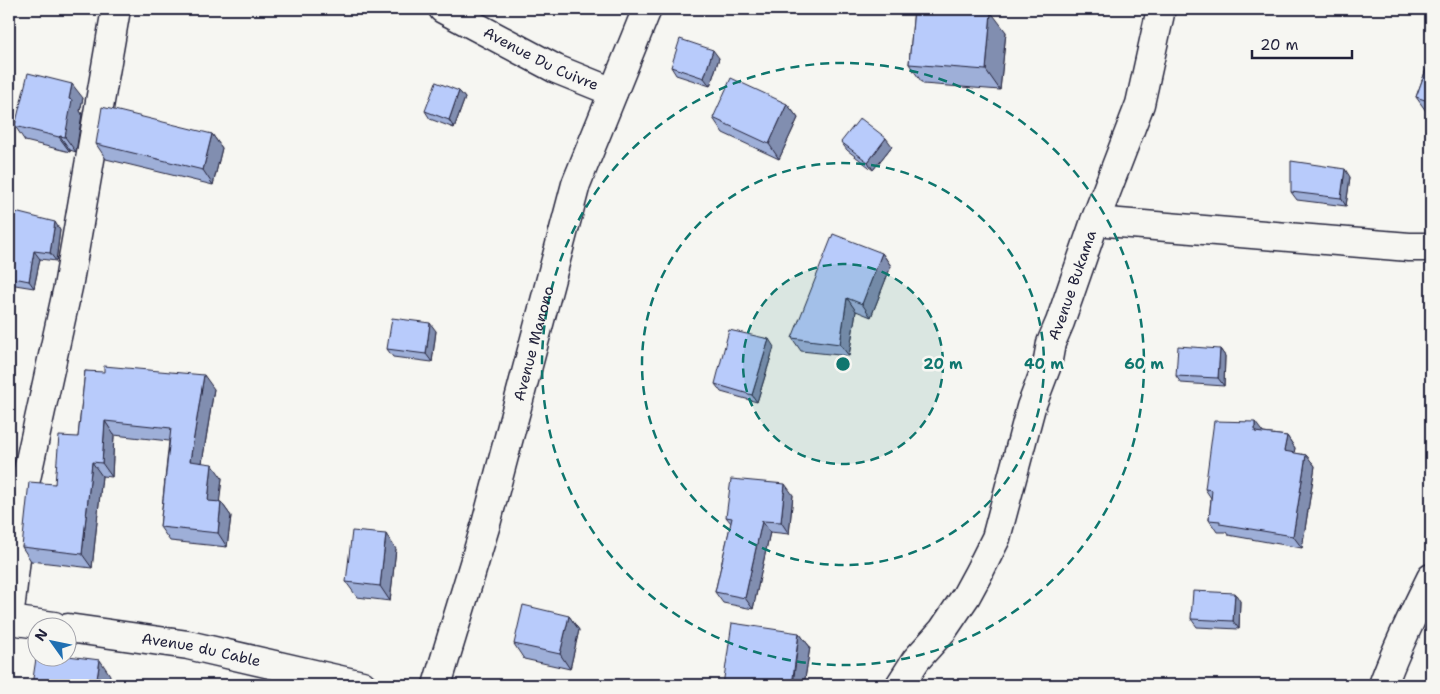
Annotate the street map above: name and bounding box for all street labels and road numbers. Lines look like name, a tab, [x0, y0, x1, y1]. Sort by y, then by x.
street label: Avenue Du Cuivre	[480, 22, 602, 95]
street label: Avenue Bukama	[1043, 227, 1101, 343]
street label: Avenue Manono	[509, 284, 559, 403]
street label: Avenue du Cable	[140, 629, 263, 671]

